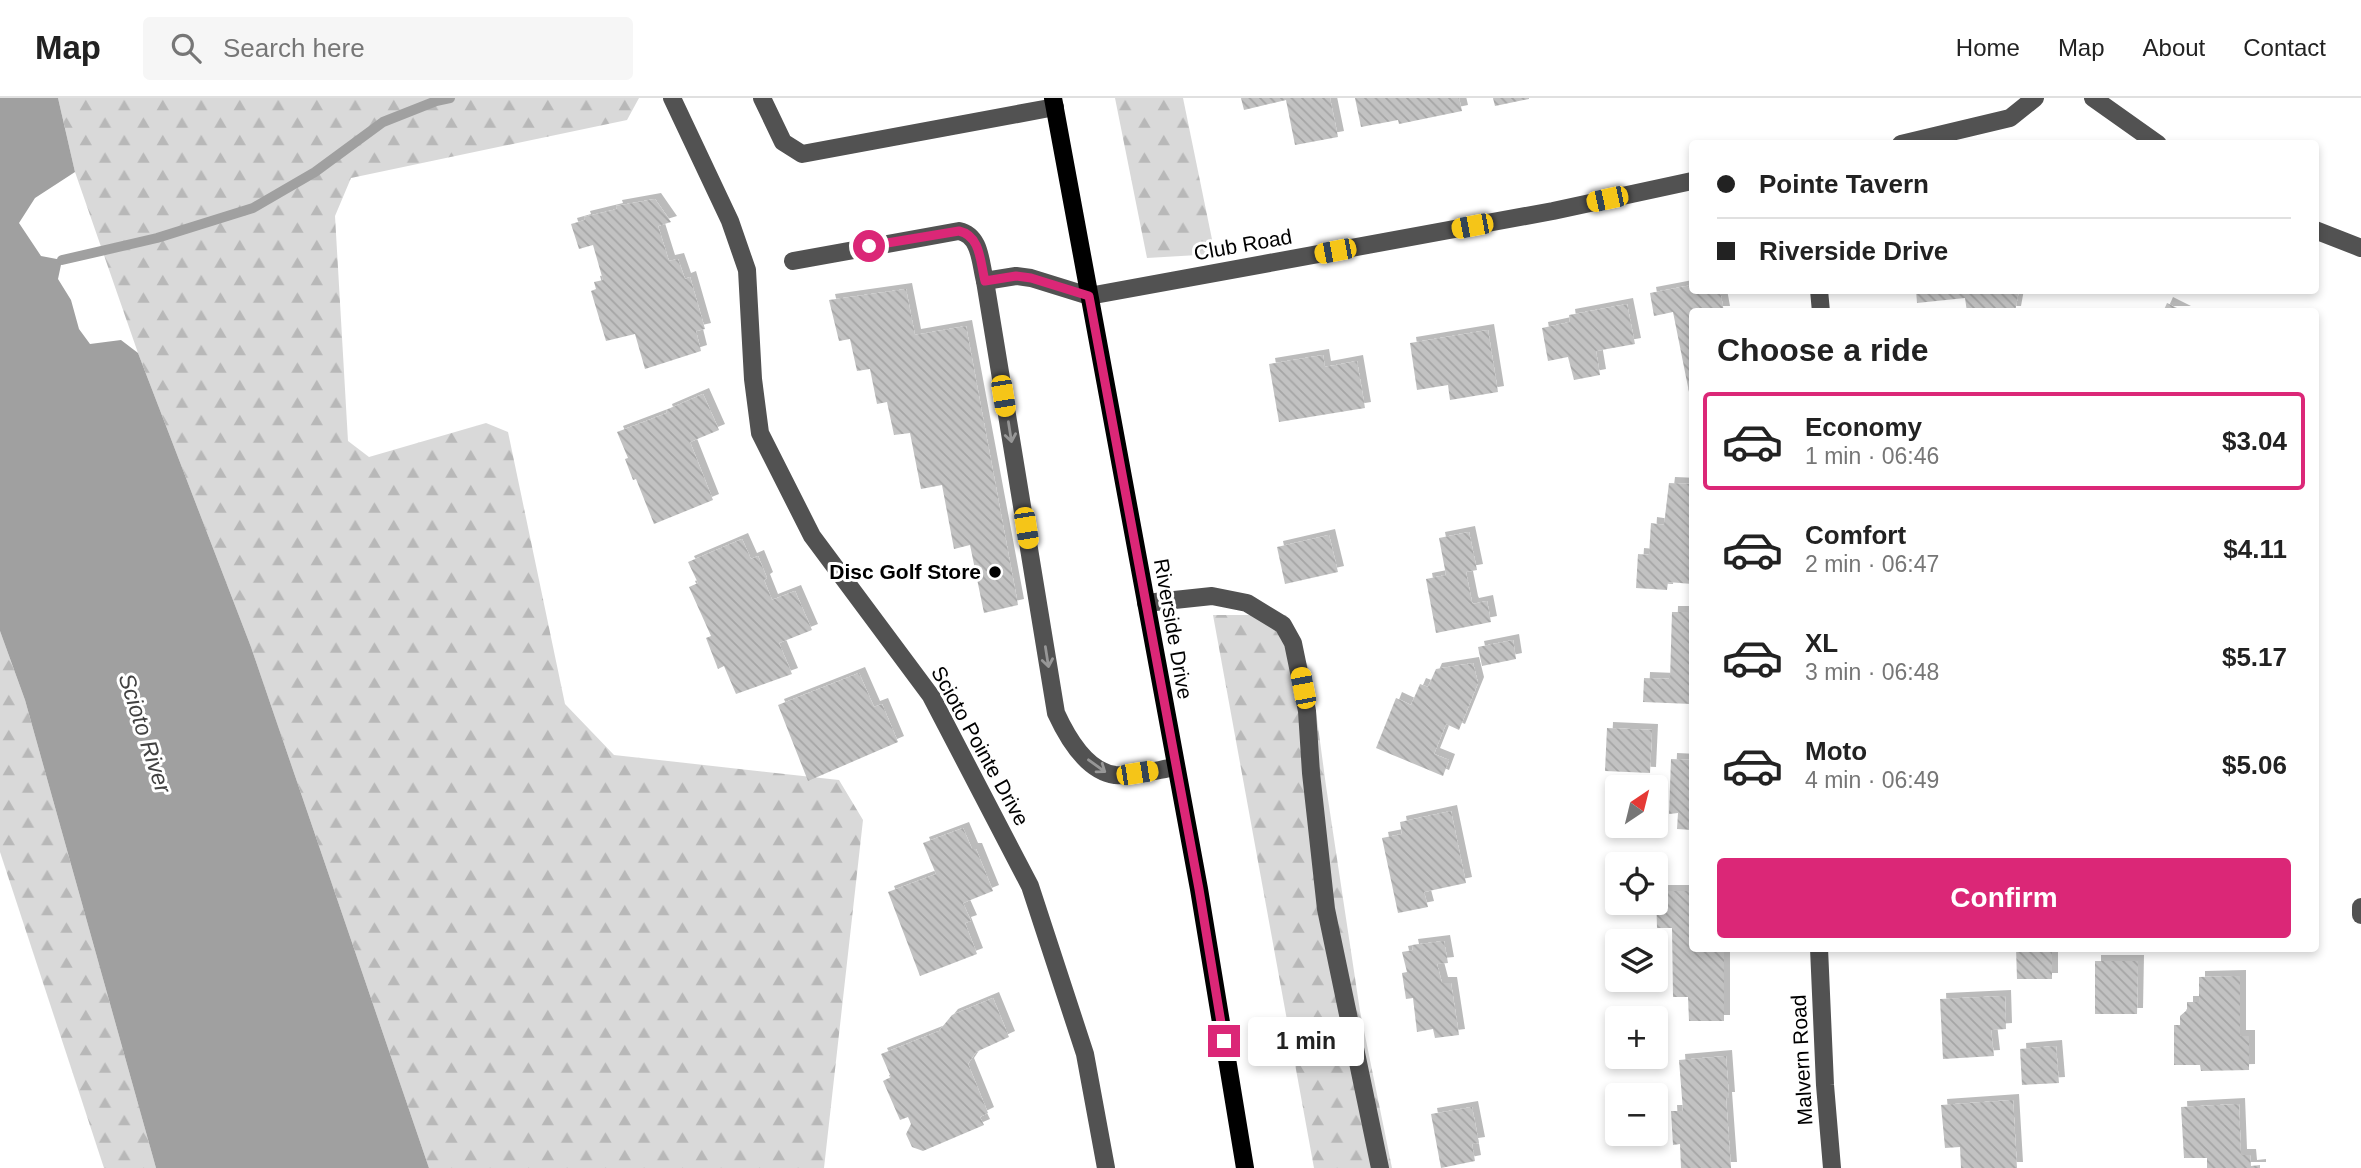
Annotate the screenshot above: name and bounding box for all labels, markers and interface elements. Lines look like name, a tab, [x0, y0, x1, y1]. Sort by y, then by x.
search box	[143, 17, 633, 80]
text: Map	[35, 29, 101, 66]
icon: search	[167, 29, 205, 67]
text: Search here	[223, 33, 365, 63]
text: Home	[1956, 34, 2020, 61]
text: Map	[2058, 34, 2105, 61]
text: About	[2143, 34, 2205, 61]
text: Contact	[2243, 34, 2326, 61]
text: Pointe Tavern	[1759, 169, 1929, 199]
car	[1585, 184, 1630, 214]
car	[1450, 212, 1495, 240]
street label: Club Road	[1192, 225, 1294, 264]
route start	[853, 230, 885, 262]
text: Riverside Drive	[1759, 236, 1948, 266]
car	[1313, 237, 1358, 265]
text: Choose a ride	[1717, 332, 1929, 368]
car	[990, 374, 1017, 418]
icon: car	[1721, 410, 1784, 473]
text: Economy	[1805, 412, 1922, 442]
one-way arrow	[1004, 420, 1017, 443]
text: $3.04	[2222, 426, 2287, 456]
text: 1 min · 06:46	[1805, 443, 1939, 469]
car	[1013, 506, 1040, 550]
icon: car	[1721, 518, 1784, 581]
text: Comfort	[1805, 520, 1906, 550]
text: $4.11	[2223, 534, 2287, 564]
text: 2 min · 06:47	[1805, 551, 1939, 577]
street label: Riverside Drive	[1150, 557, 1197, 701]
place label: Disc Golf Store	[829, 560, 981, 583]
marker: Disc Golf Store	[987, 564, 1003, 580]
icon: car	[1721, 626, 1784, 689]
text: XL	[1805, 628, 1838, 658]
text: $5.17	[2222, 642, 2287, 672]
one-way arrow	[1041, 645, 1054, 668]
text: 3 min · 06:48	[1805, 659, 1939, 685]
street label: Scioto Pointe Drive	[927, 662, 1034, 829]
car	[1289, 665, 1318, 711]
water label: Scioto River	[113, 670, 177, 797]
icon: car	[1721, 734, 1784, 797]
text: Moto	[1805, 736, 1867, 766]
text: $5.06	[2222, 750, 2287, 780]
one-way arrow	[1088, 758, 1107, 773]
car	[1115, 759, 1160, 787]
text: 4 min · 06:49	[1805, 767, 1939, 793]
north arrow	[1605, 775, 1668, 838]
map controls	[1605, 775, 1668, 1146]
button: locate	[1605, 852, 1668, 915]
button: Confirm	[1717, 858, 2291, 938]
button: layers	[1605, 929, 1668, 992]
street label: Malvern Road	[1787, 994, 1816, 1126]
button: +	[1605, 1006, 1668, 1069]
callout: 1 min	[1248, 1016, 1364, 1066]
route end	[1208, 1025, 1240, 1057]
text: 1 min	[1276, 1028, 1336, 1054]
button: −	[1605, 1083, 1668, 1146]

